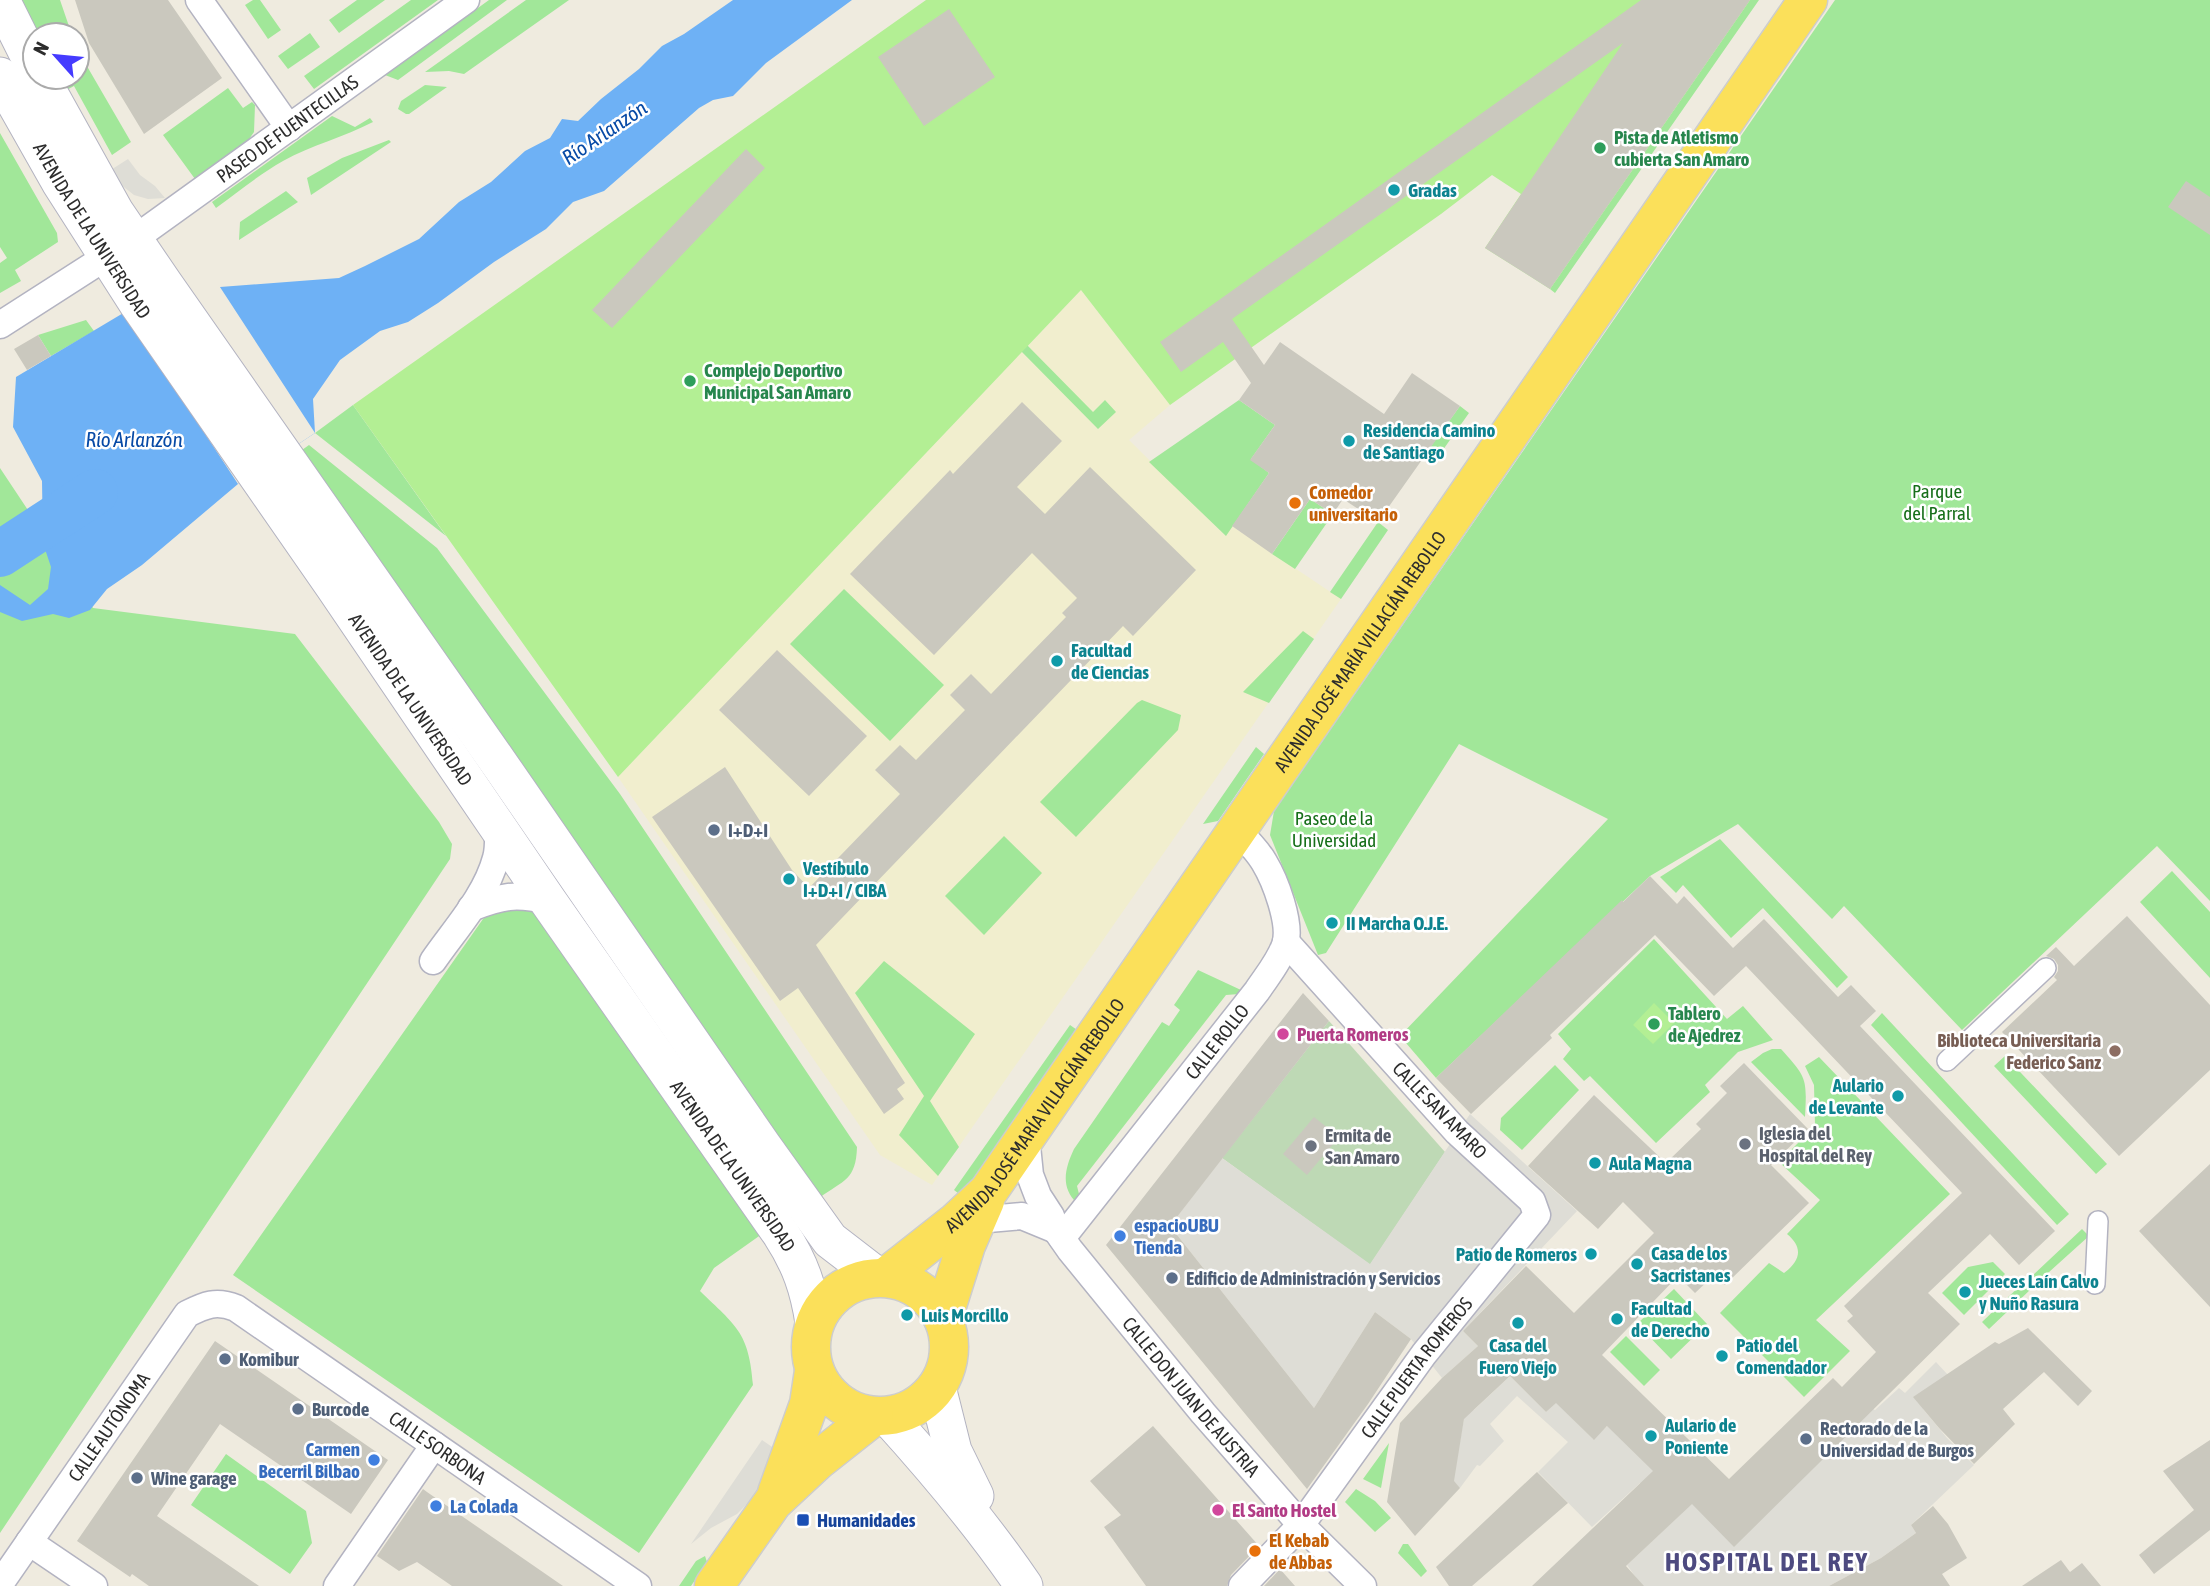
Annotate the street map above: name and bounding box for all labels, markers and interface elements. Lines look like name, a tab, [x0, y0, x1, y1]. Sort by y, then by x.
north arrow	[21, 21, 91, 91]
text: N	[29, 38, 53, 58]
street label: PASEO DE FUENTECILLAS	[212, 70, 362, 187]
water label: Río Arlanzón	[557, 95, 651, 169]
place label: Pista de Atletismo cubierta San Amaro	[1614, 126, 1750, 170]
street label: AVENIDA DE LA UNIVERSIDAD	[29, 139, 156, 323]
marker: Pista de Atletismo cubierta San Amaro	[1592, 140, 1608, 156]
place label: Gradas	[1408, 179, 1457, 201]
marker: Gradas	[1386, 182, 1402, 198]
place label: Complejo Deportivo Municipal San Amaro	[704, 359, 851, 403]
marker: Complejo Deportivo Municipal San Amaro	[682, 373, 698, 389]
place label: Residencia Camino de Santiago	[1363, 419, 1496, 463]
water label: Río Arlanzón	[85, 427, 183, 451]
marker: Residencia Camino de Santiago	[1341, 433, 1357, 449]
park label: Parque del Parral	[1903, 480, 1971, 524]
place label: Comedor universitario	[1309, 481, 1398, 525]
marker: Comedor universitario	[1287, 495, 1303, 511]
street label: AVENIDA JOSÉ MARÍA VILLACIÁN REBOLLO	[1269, 527, 1450, 776]
street label: AVENIDA DE LA UNIVERSIDAD	[345, 609, 477, 790]
place label: Facultad de Ciencias	[1071, 639, 1149, 683]
marker: Facultad de Ciencias	[1049, 653, 1065, 669]
park label: Paseo de la Universidad	[1292, 807, 1376, 851]
place label: I+D+I	[728, 819, 768, 841]
marker: I+D+I	[706, 822, 722, 838]
place label: Vestíbulo I+D+I / CIBA	[802, 857, 887, 901]
marker: Vestíbulo I+D+I / CIBA	[781, 871, 797, 887]
place label: II Marcha O.J.E.	[1346, 912, 1448, 934]
marker: II Marcha O.J.E.	[1324, 915, 1340, 931]
street label: AVENIDA JOSÉ MARÍA VILLACIÁN REBOLLO	[941, 994, 1129, 1237]
street label: CALLE ROLLO	[1181, 1000, 1253, 1084]
place label: Tablero de Ajedrez	[1668, 1002, 1741, 1046]
marker: Tablero de Ajedrez	[1646, 1016, 1662, 1032]
place label: Puerta Romeros	[1297, 1023, 1409, 1045]
marker: Puerta Romeros	[1275, 1026, 1291, 1042]
place label: Biblioteca Universitaria Federico Sanz	[1937, 1029, 2101, 1073]
marker: Biblioteca Universitaria Federico Sanz	[2107, 1043, 2123, 1059]
street label: CALLE SAN AMARO	[1388, 1057, 1492, 1163]
place label: Aulario de Levante	[1808, 1074, 1884, 1118]
street label: AVENIDA DE LA UNIVERSIDAD	[666, 1076, 800, 1255]
marker: Aulario de Levante	[1890, 1088, 1906, 1104]
place label: Iglesia del Hospital del Rey	[1759, 1122, 1872, 1166]
place label: Ermita de San Amaro	[1325, 1124, 1400, 1168]
marker: Iglesia del Hospital del Rey	[1737, 1136, 1753, 1152]
marker: Ermita de San Amaro	[1303, 1138, 1319, 1154]
place label: Aula Magna	[1608, 1152, 1692, 1174]
marker: Aula Magna	[1587, 1155, 1603, 1171]
place label: espacioUBU Tienda	[1134, 1214, 1219, 1258]
marker: espacioUBU Tienda	[1112, 1228, 1128, 1244]
place label: Casa de los Sacristanes	[1651, 1242, 1731, 1286]
place label: Patio de Romeros	[1456, 1243, 1577, 1265]
marker: Patio de Romeros	[1583, 1246, 1599, 1262]
marker: Casa de los Sacristanes	[1629, 1256, 1645, 1272]
place label: Edificio de Administración y Servicios	[1186, 1267, 1441, 1289]
marker: Edificio de Administración y Servicios	[1164, 1270, 1180, 1286]
place label: Jueces Laín Calvo y Nuño Rasura	[1978, 1270, 2099, 1314]
marker: Jueces Laín Calvo y Nuño Rasura	[1957, 1284, 1973, 1300]
street label: CALLE PUERTA ROMEROS	[1356, 1293, 1477, 1442]
place label: Facultad de Derecho	[1631, 1297, 1710, 1341]
place label: Luis Morcillo	[921, 1304, 1009, 1326]
marker: Luis Morcillo	[899, 1307, 915, 1323]
marker: Facultad de Derecho	[1609, 1311, 1625, 1327]
street label: CALLE DON JUAN DE AUSTRIA	[1118, 1312, 1265, 1481]
marker: Casa del Fuero Viejo	[1510, 1315, 1526, 1331]
place label: Casa del Fuero Viejo	[1479, 1334, 1557, 1378]
place label: Patio del Comendador	[1736, 1334, 1827, 1378]
place label: Komibur	[239, 1348, 299, 1370]
marker: Patio del Comendador	[1714, 1348, 1730, 1364]
marker: Komibur	[217, 1351, 233, 1367]
street label: CALLE AUTÓNOMA	[63, 1368, 154, 1486]
place label: Burcode	[312, 1398, 370, 1420]
marker: Burcode	[290, 1401, 306, 1417]
street label: CALLE SORBONA	[385, 1406, 491, 1489]
place label: Aulario de Poniente	[1664, 1414, 1737, 1458]
place label: Rectorado de la Universidad de Burgos	[1820, 1417, 1974, 1461]
marker: Aulario de Poniente	[1643, 1428, 1659, 1444]
marker: Rectorado de la Universidad de Burgos	[1798, 1431, 1814, 1447]
place label: Carmen Becerril Bilbao	[258, 1438, 360, 1482]
marker: Carmen Becerril Bilbao	[366, 1452, 382, 1468]
place label: Wine garage	[150, 1467, 237, 1489]
marker: Wine garage	[129, 1470, 145, 1486]
place label: La Colada	[450, 1495, 518, 1517]
marker: La Colada	[428, 1498, 444, 1514]
place label: El Santo Hostel	[1232, 1499, 1337, 1521]
marker: El Santo Hostel	[1210, 1502, 1226, 1518]
place label: Humanidades	[817, 1509, 916, 1531]
marker: Humanidades	[795, 1512, 811, 1528]
place label: El Kebab de Abbas	[1269, 1529, 1332, 1573]
marker: El Kebab de Abbas	[1247, 1543, 1263, 1559]
district label: HOSPITAL DEL REY	[1665, 1547, 1869, 1577]

